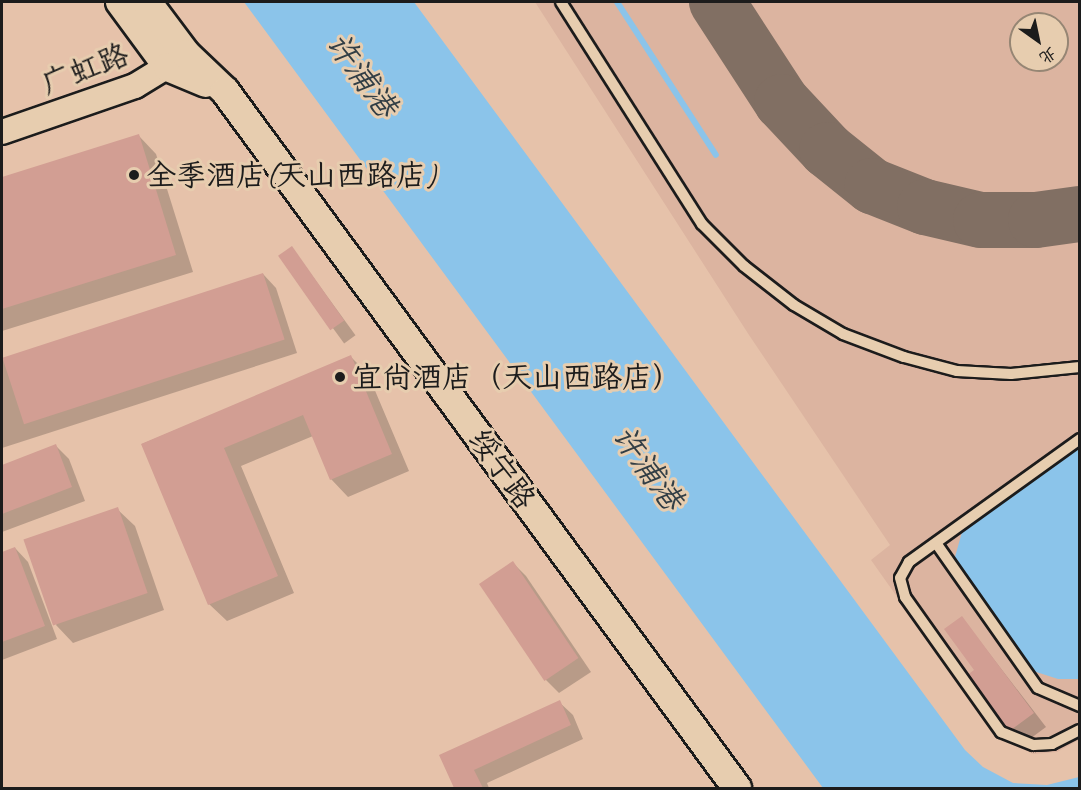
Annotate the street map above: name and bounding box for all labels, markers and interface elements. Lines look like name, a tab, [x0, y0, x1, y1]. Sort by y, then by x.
north arrow	[1009, 12, 1069, 72]
water label: 许浦港	[317, 25, 405, 125]
street label: 广虹路	[37, 36, 133, 102]
text: 北	[1036, 43, 1060, 68]
place label: 全季酒店(天山西路店)	[146, 157, 436, 193]
marker: 全季酒店(天山西路店)	[127, 168, 141, 182]
place label: 宜尚酒店（天山西路店）	[352, 359, 682, 395]
marker: 宜尚酒店（天山西路店）	[333, 370, 347, 384]
water label: 许浦港	[603, 418, 691, 518]
street label: 绥宁路	[461, 422, 543, 516]

